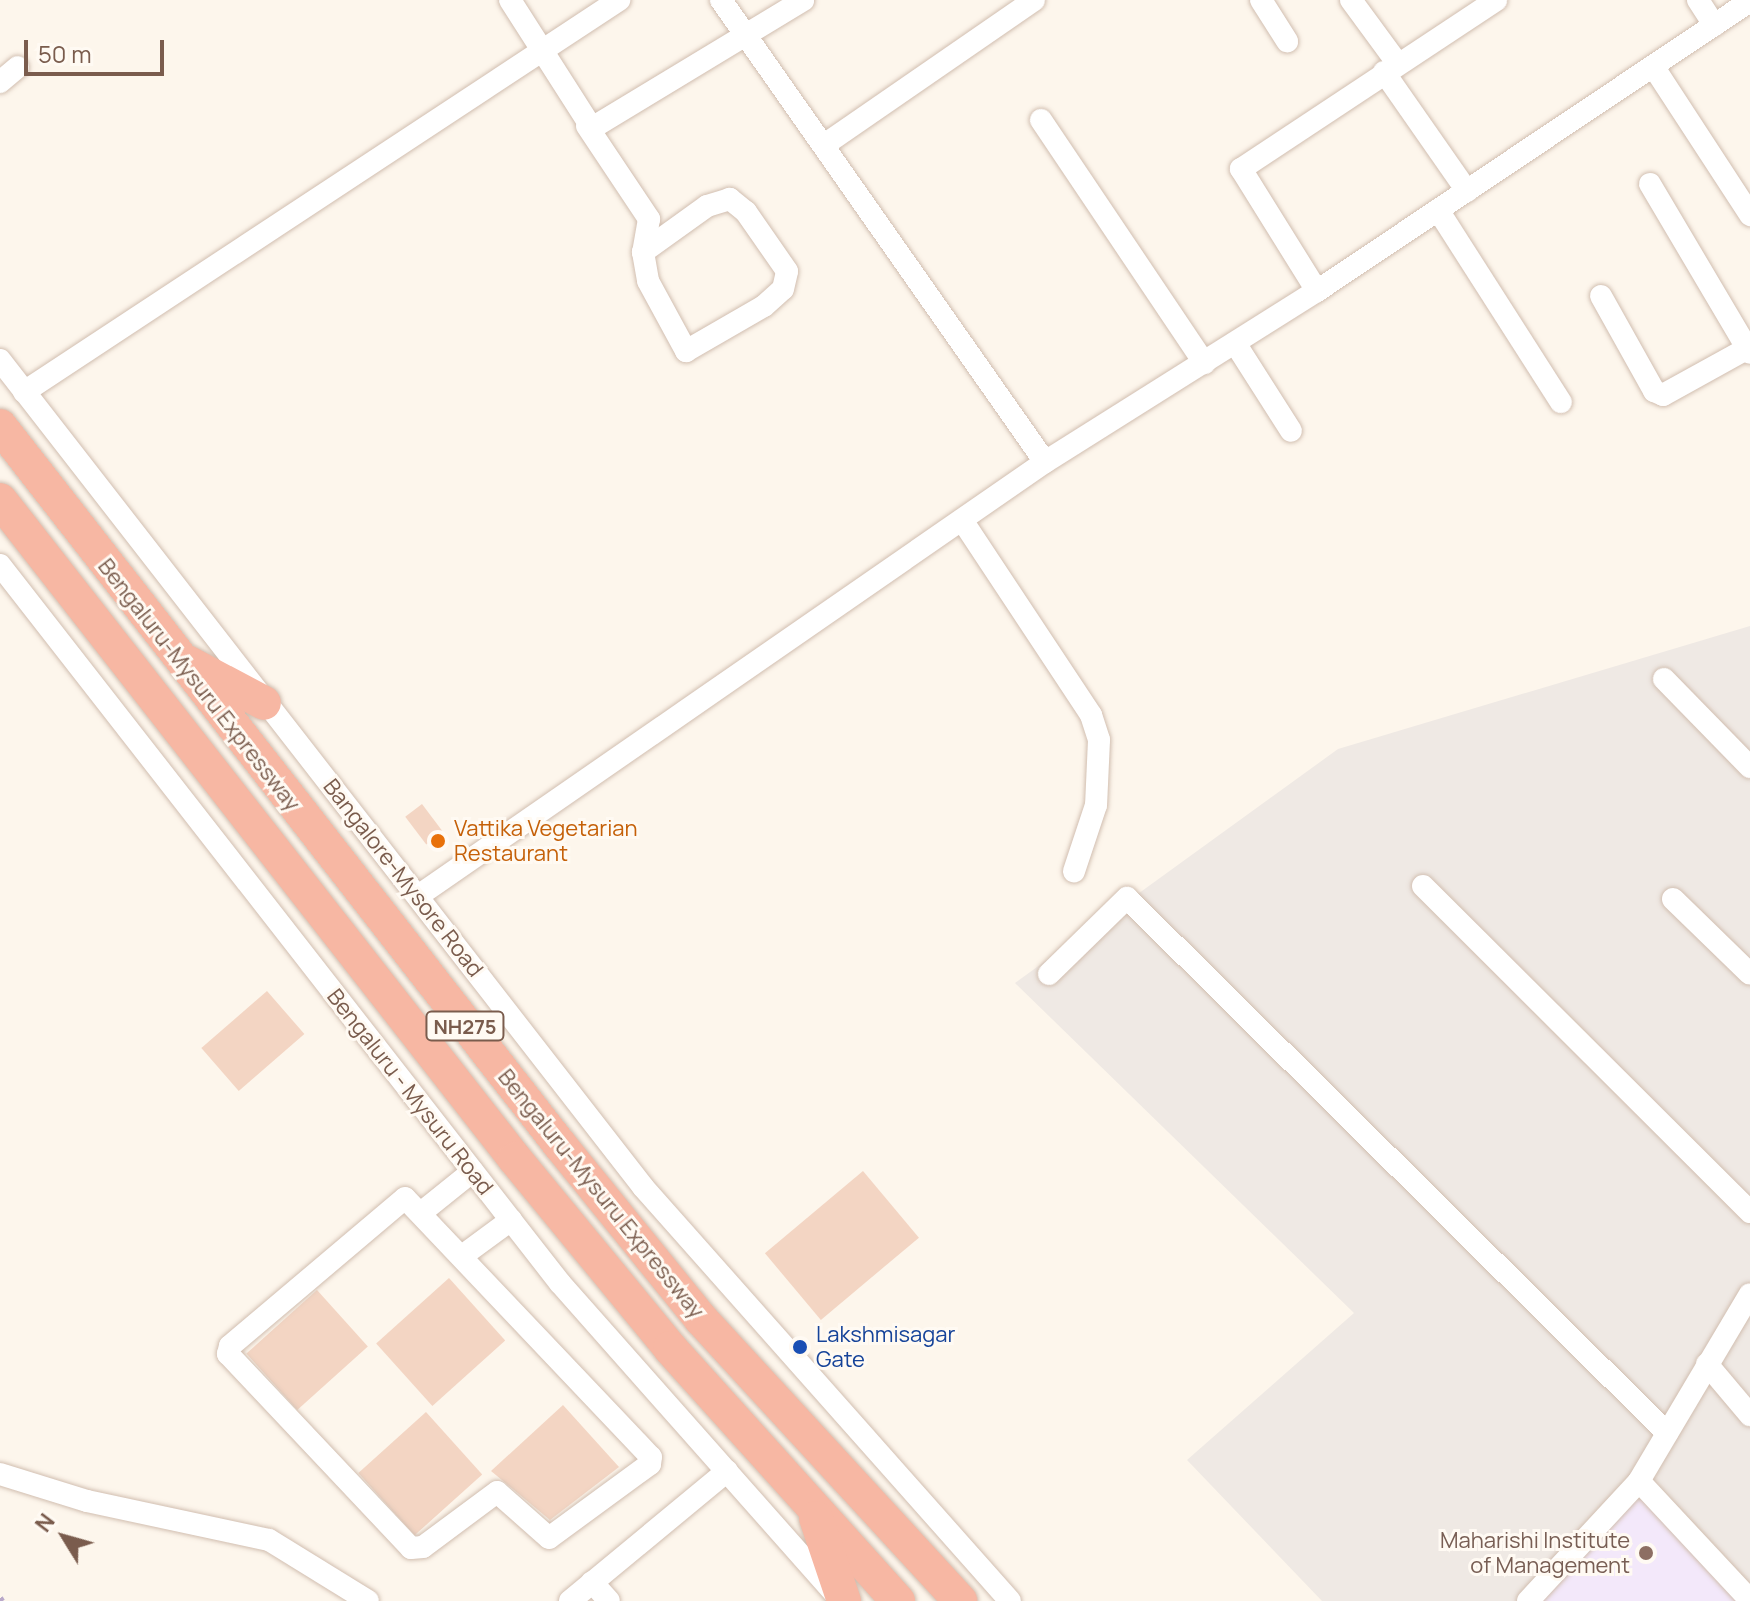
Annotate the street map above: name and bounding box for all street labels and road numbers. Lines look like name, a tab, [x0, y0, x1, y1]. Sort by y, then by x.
street label: Bengaluru-Mysuru Expressway	[92, 554, 306, 816]
street label: Bangalore-Mysore Road	[318, 774, 488, 982]
street label: Bengaluru - Mysuru Road	[321, 984, 499, 1200]
road number: NH275	[425, 1010, 505, 1042]
street label: Bengaluru-Mysuru Expressway	[492, 1064, 710, 1324]

